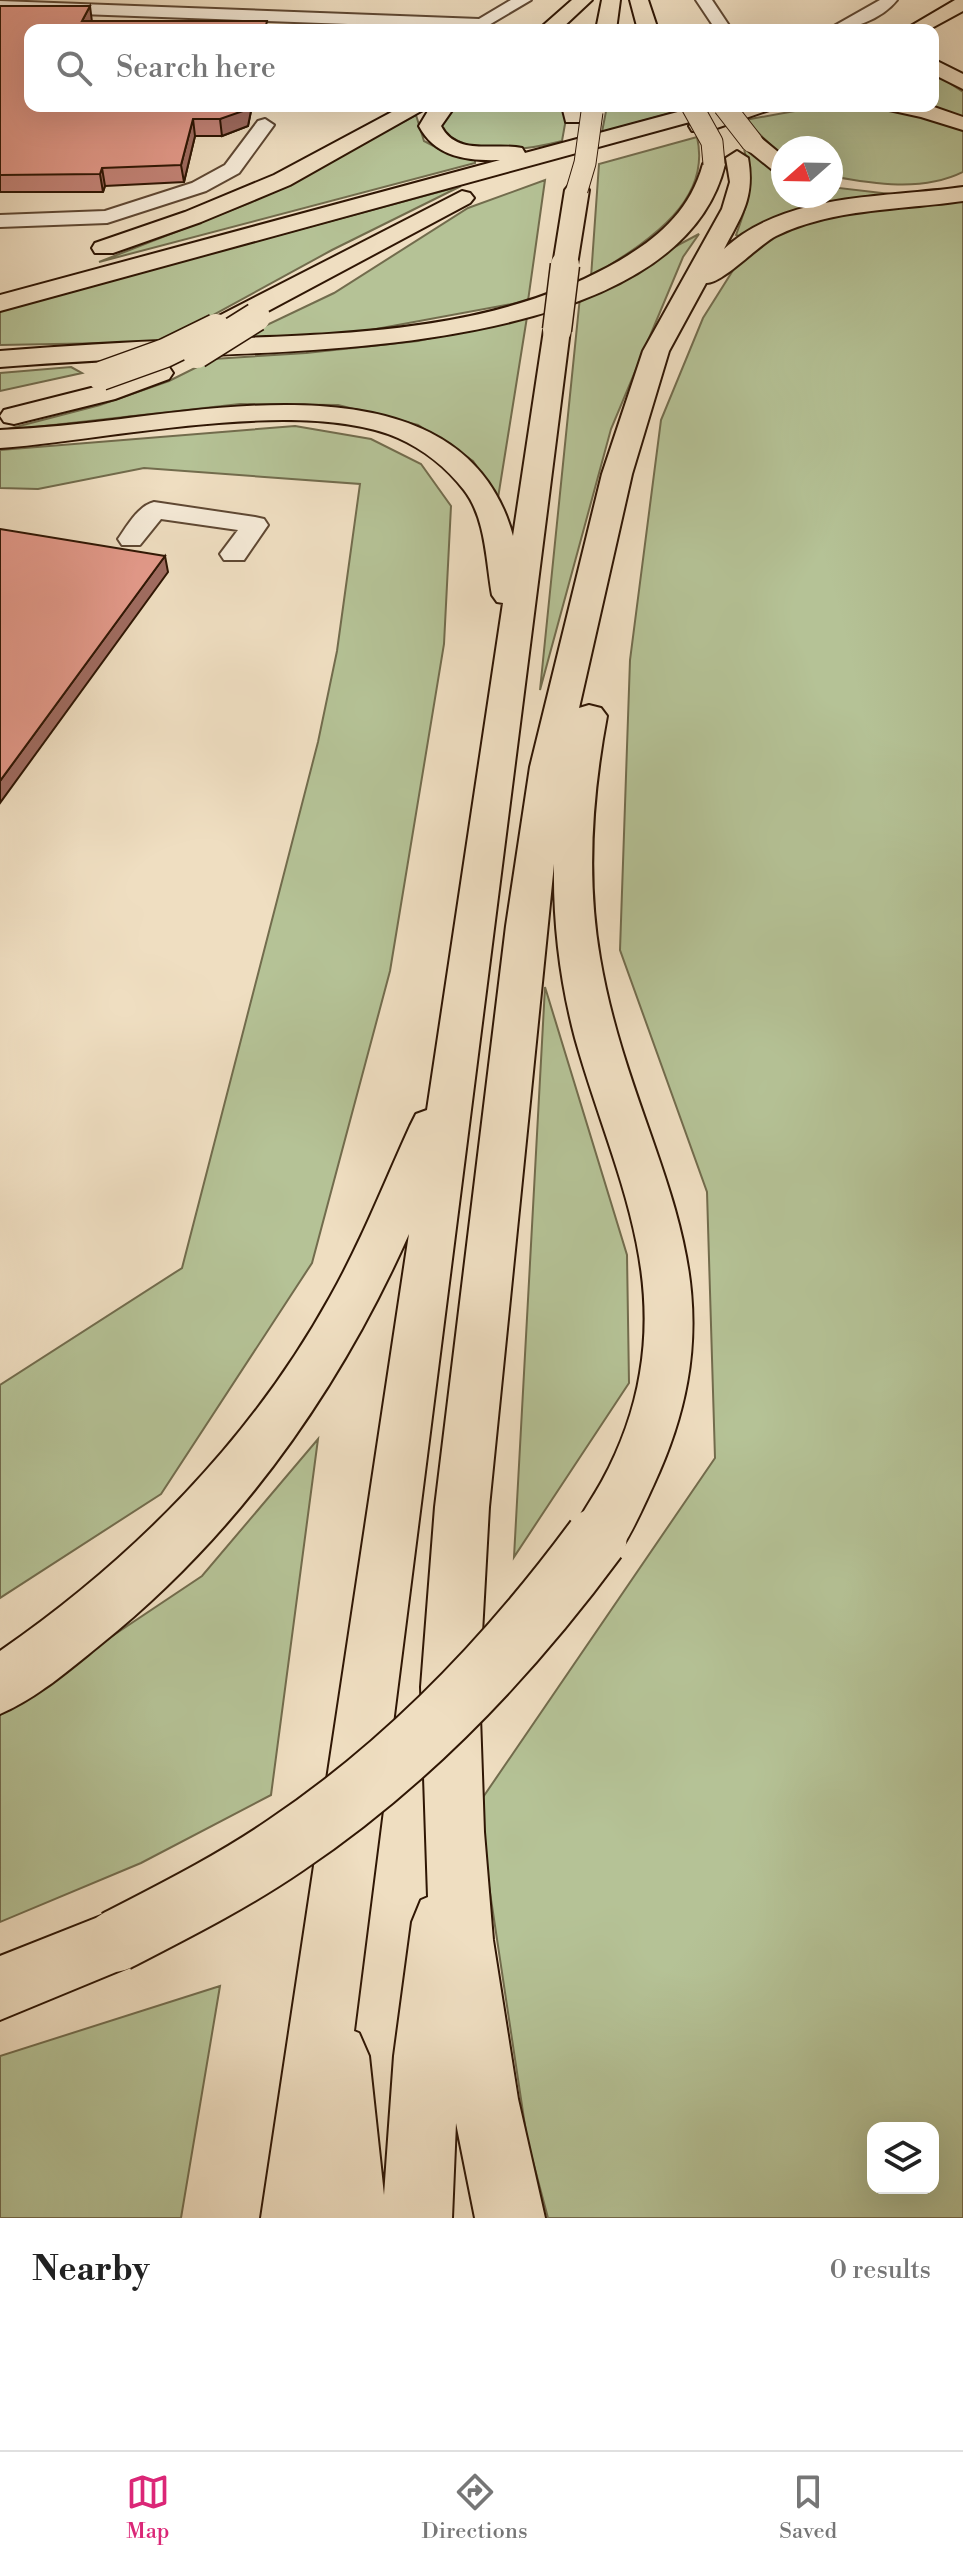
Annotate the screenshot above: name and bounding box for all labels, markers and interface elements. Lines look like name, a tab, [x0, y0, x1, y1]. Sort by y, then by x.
search box	[24, 24, 939, 112]
icon: search	[52, 46, 96, 90]
text: Search here	[116, 49, 276, 87]
north arrow	[771, 136, 843, 208]
map controls	[867, 2122, 939, 2194]
button: layers	[867, 2122, 939, 2194]
text: Nearby	[32, 2249, 150, 2291]
text: 0 results	[830, 2254, 931, 2286]
tab: Map	[126, 2470, 170, 2545]
tab: Directions	[422, 2470, 528, 2545]
tab: Saved	[779, 2470, 837, 2545]

